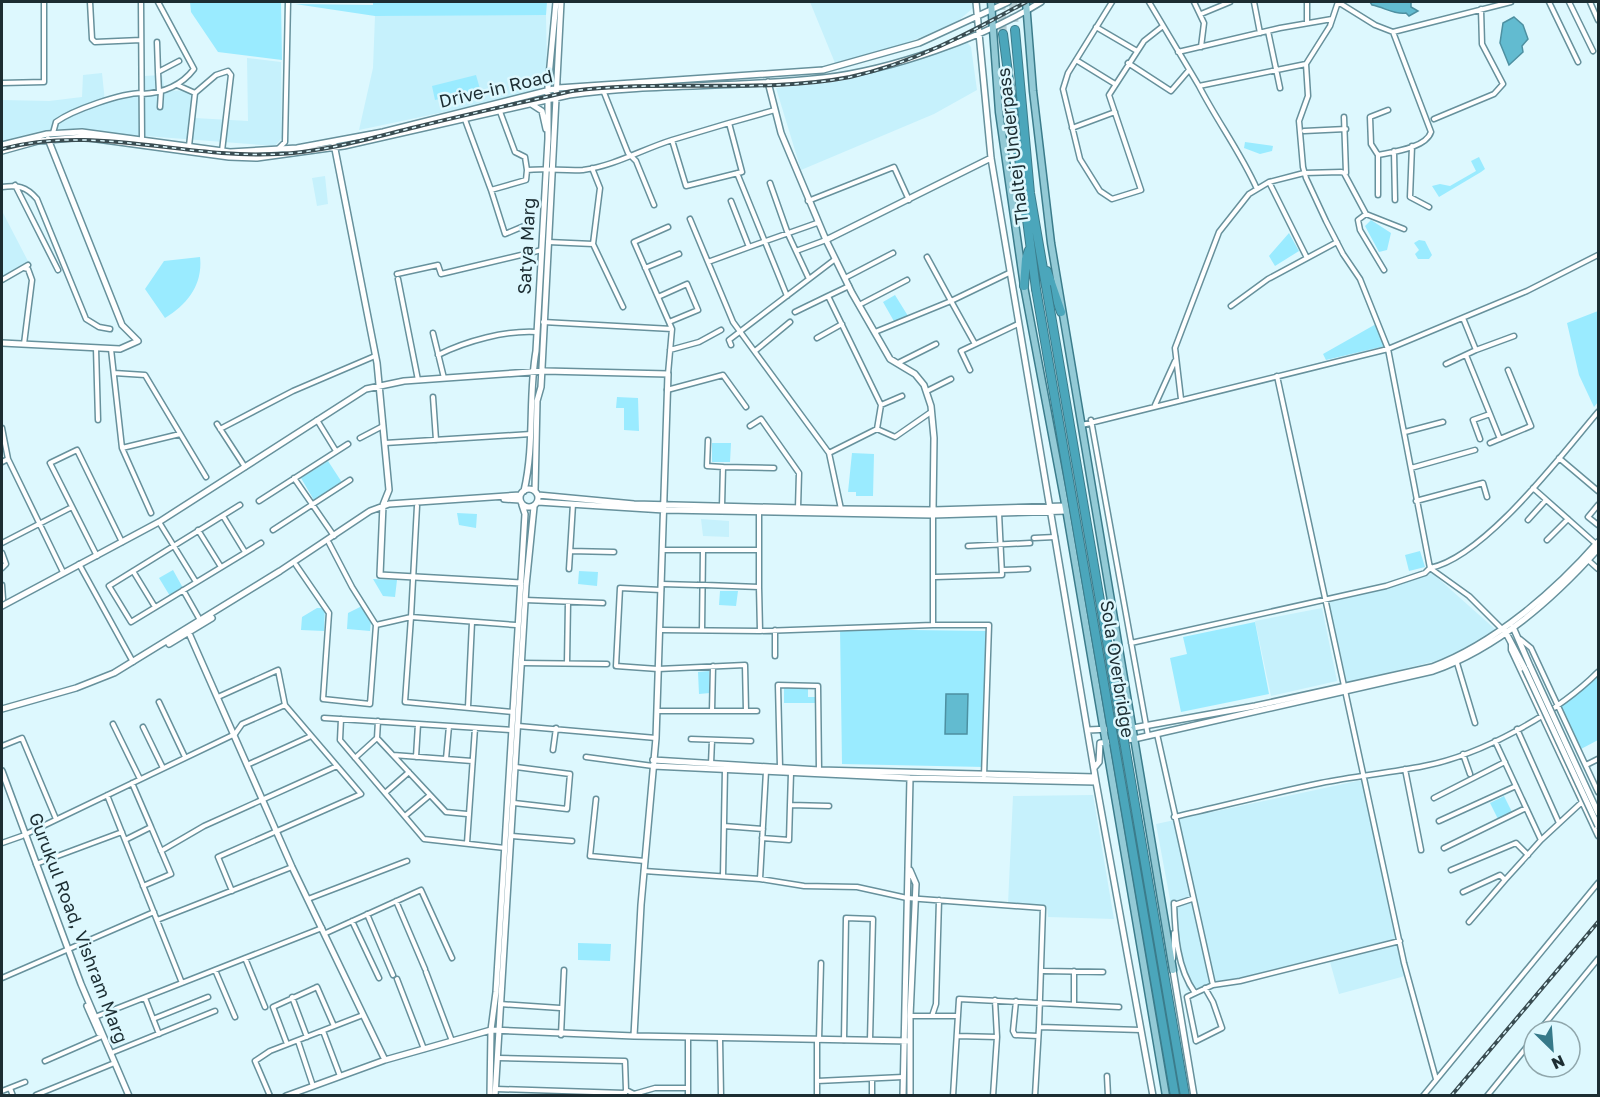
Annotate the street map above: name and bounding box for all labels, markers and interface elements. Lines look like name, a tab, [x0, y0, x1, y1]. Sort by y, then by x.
street label: Drive-in Road	[437, 64, 555, 112]
street label: Thaltej Underpass	[991, 66, 1033, 226]
street label: Satya Marg	[512, 197, 540, 295]
street label: Sola Overbridge	[1096, 599, 1140, 739]
street label: Gurukul Road, Vishram Marg	[25, 809, 133, 1046]
north arrow	[1522, 1019, 1582, 1079]
text: N	[1549, 1051, 1568, 1074]

